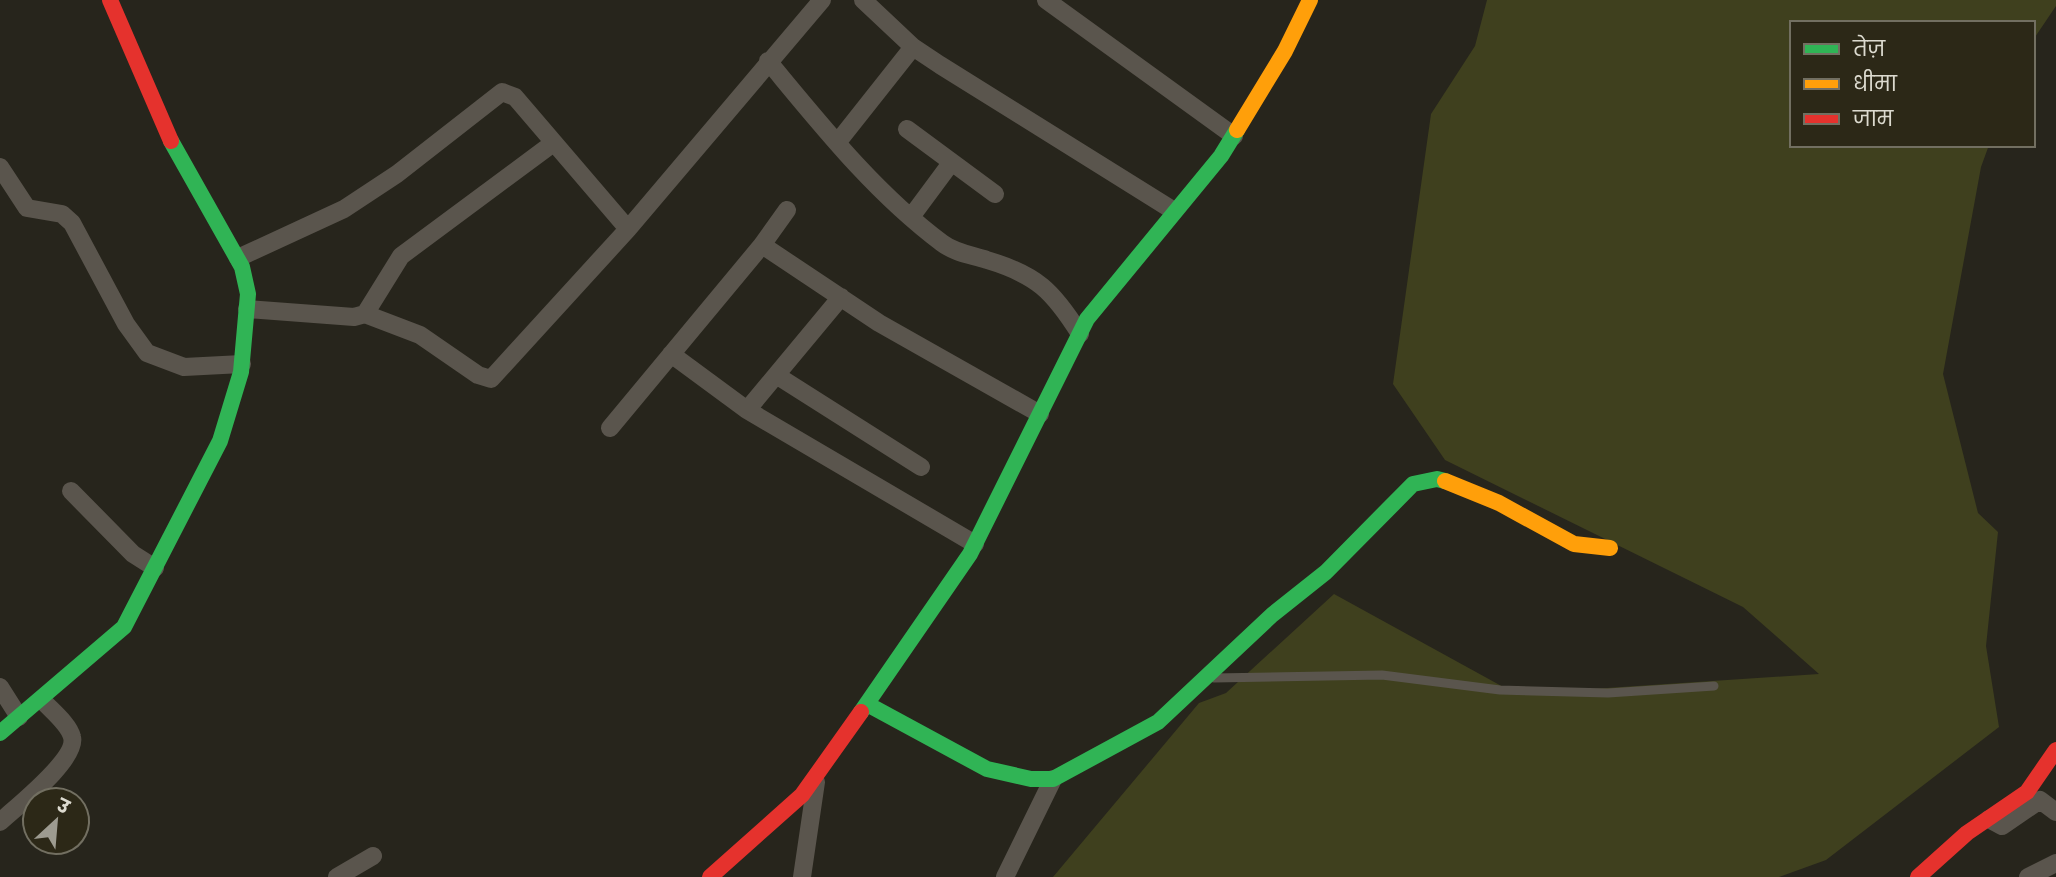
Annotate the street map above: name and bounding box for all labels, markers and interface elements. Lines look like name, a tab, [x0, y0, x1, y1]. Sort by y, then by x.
legend	[1790, 21, 2035, 147]
text: तेज़	[1852, 34, 1887, 63]
text: धीमा	[1853, 69, 1898, 98]
text: जाम	[1852, 104, 1895, 133]
north arrow	[21, 786, 91, 856]
text: उ	[52, 791, 75, 821]

